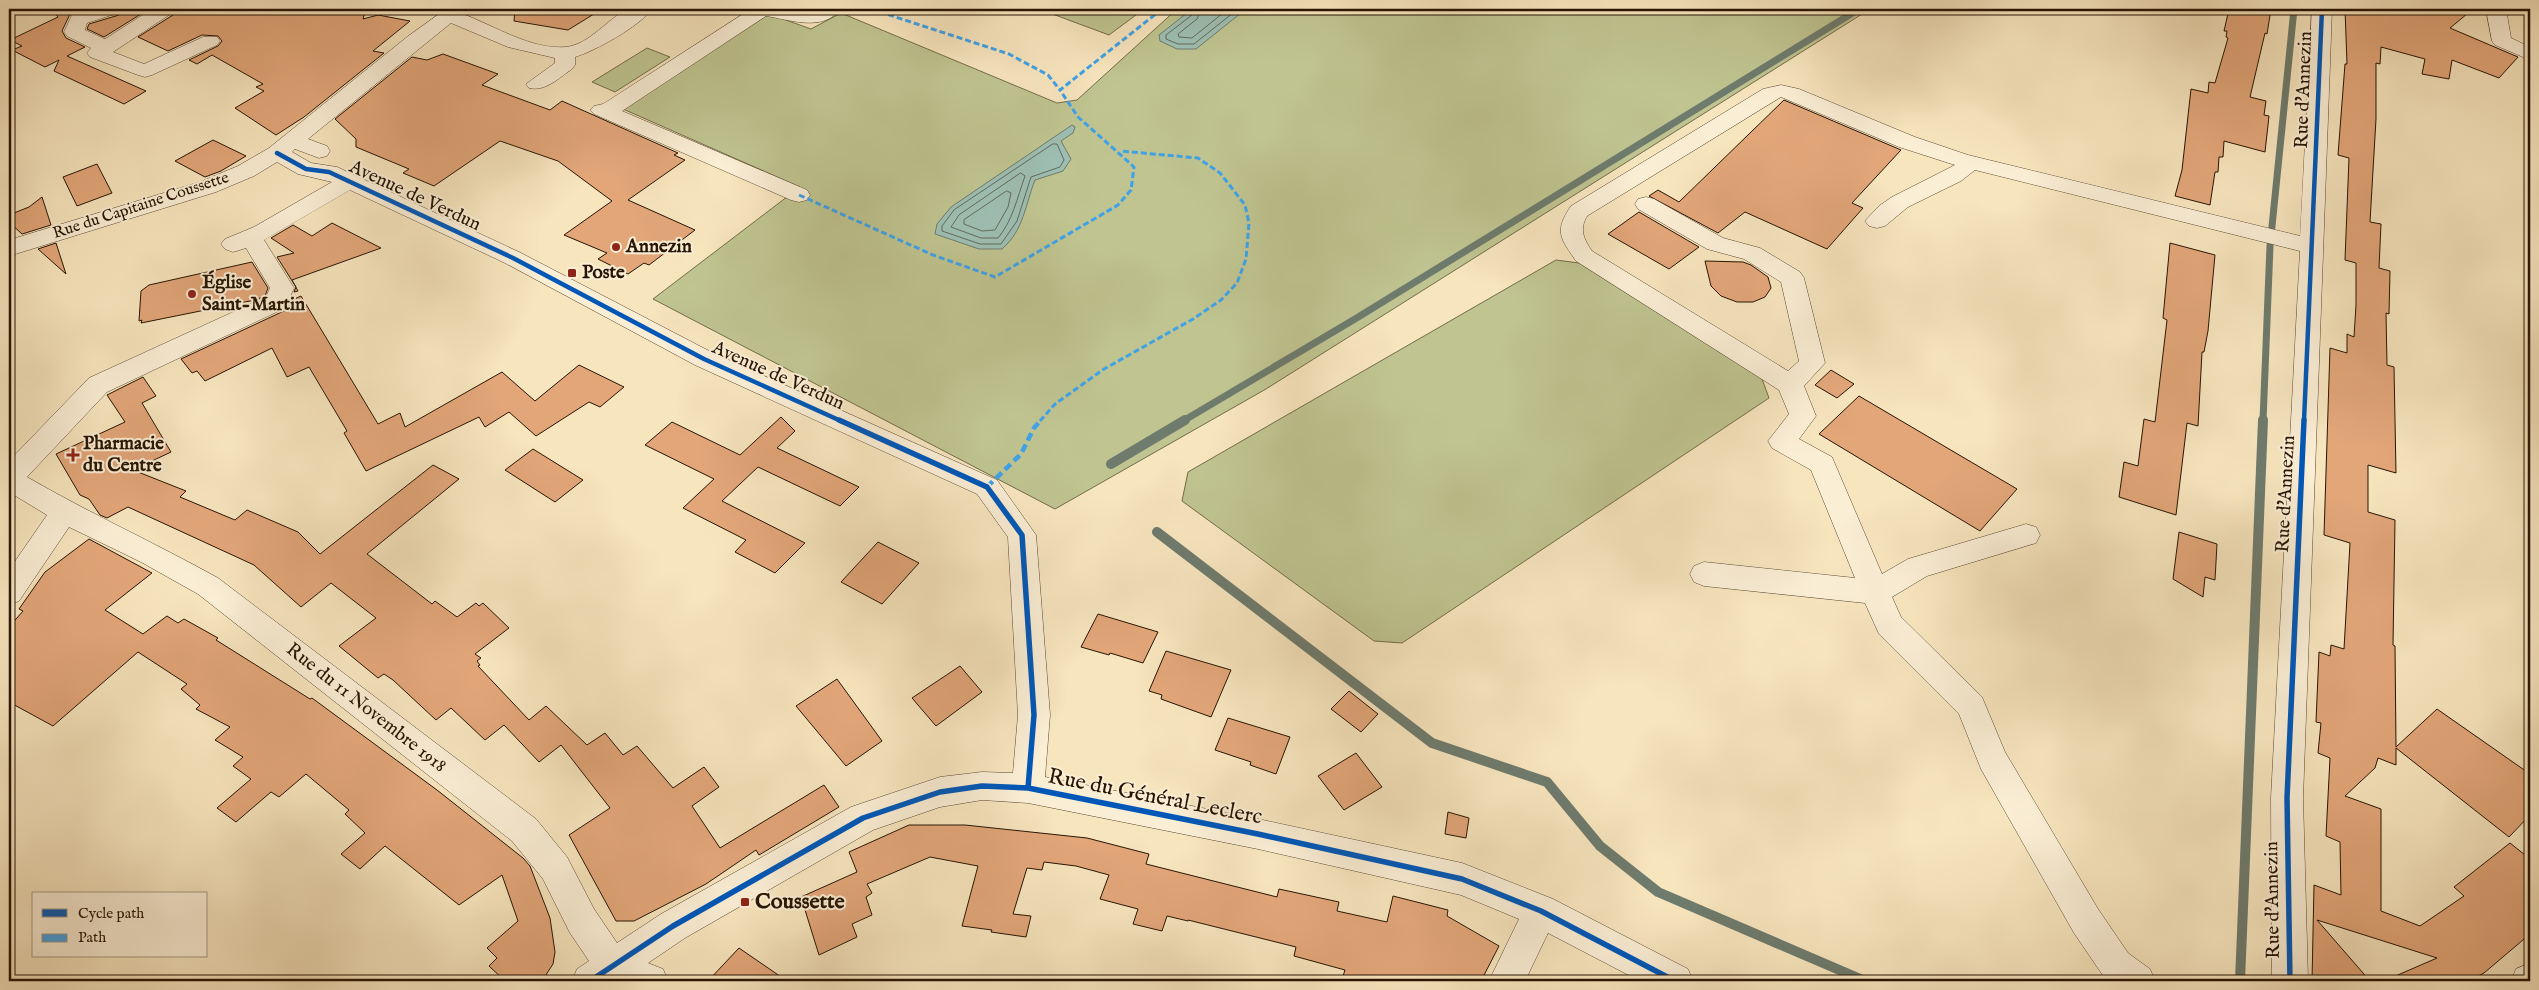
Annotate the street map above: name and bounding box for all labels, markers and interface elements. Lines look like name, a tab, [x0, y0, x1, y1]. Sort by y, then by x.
street label: Rue d'Annezin	[2290, 31, 2318, 149]
street label: Avenue de Verdun	[344, 155, 485, 237]
street label: Rue du Capitaine Coussette	[50, 168, 232, 244]
place label: Annezin	[625, 235, 692, 259]
marker: Annezin	[610, 241, 622, 253]
place label: Poste	[582, 261, 625, 285]
marker: Poste	[566, 267, 578, 279]
place label: Église Saint-Martin	[202, 270, 305, 317]
marker: Église Saint-Martin	[186, 288, 198, 300]
street label: Avenue de Verdun	[707, 336, 848, 416]
place label: Pharmacie du Centre	[83, 432, 164, 478]
street label: Rue d'Annezin	[2271, 435, 2301, 553]
marker: Pharmacie du Centre	[67, 449, 79, 461]
street label: Rue du 11 Novembre 1918	[281, 638, 451, 778]
street label: Rue du Général Leclerc	[1046, 762, 1264, 832]
street label: Rue d'Annezin	[2260, 841, 2286, 959]
place label: Coussette	[755, 888, 845, 916]
legend	[32, 892, 208, 958]
marker: Coussette	[739, 896, 751, 908]
text: Cycle path	[78, 904, 144, 923]
text: Path	[78, 928, 106, 947]

